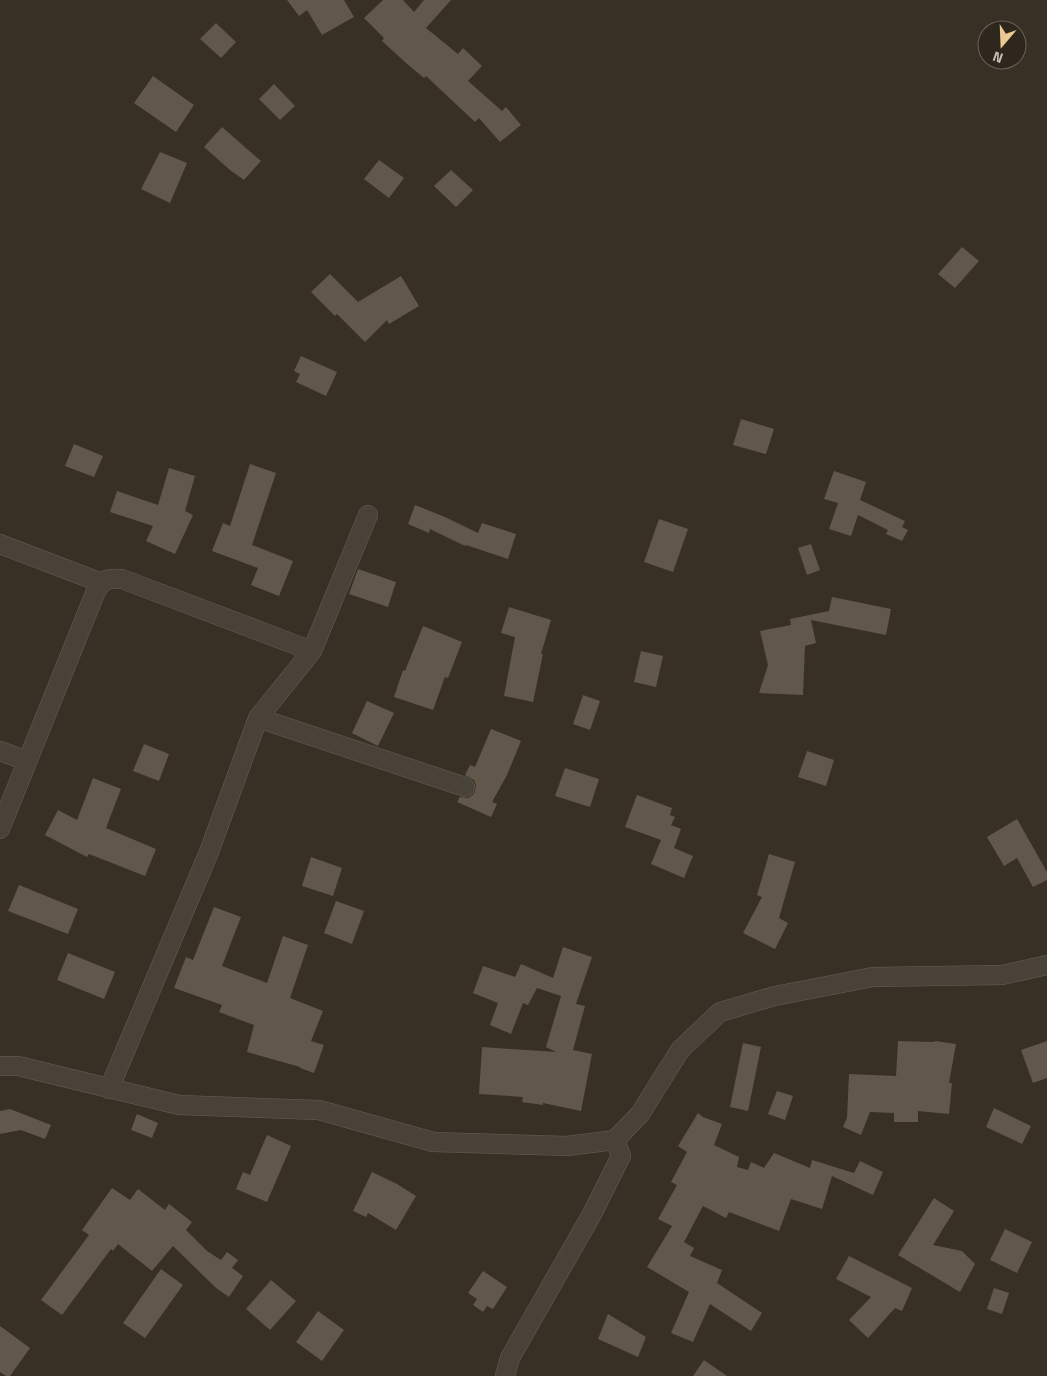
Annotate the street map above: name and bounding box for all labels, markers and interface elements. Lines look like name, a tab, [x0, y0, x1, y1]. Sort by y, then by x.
north arrow	[977, 20, 1027, 70]
text: N	[990, 46, 1006, 69]

